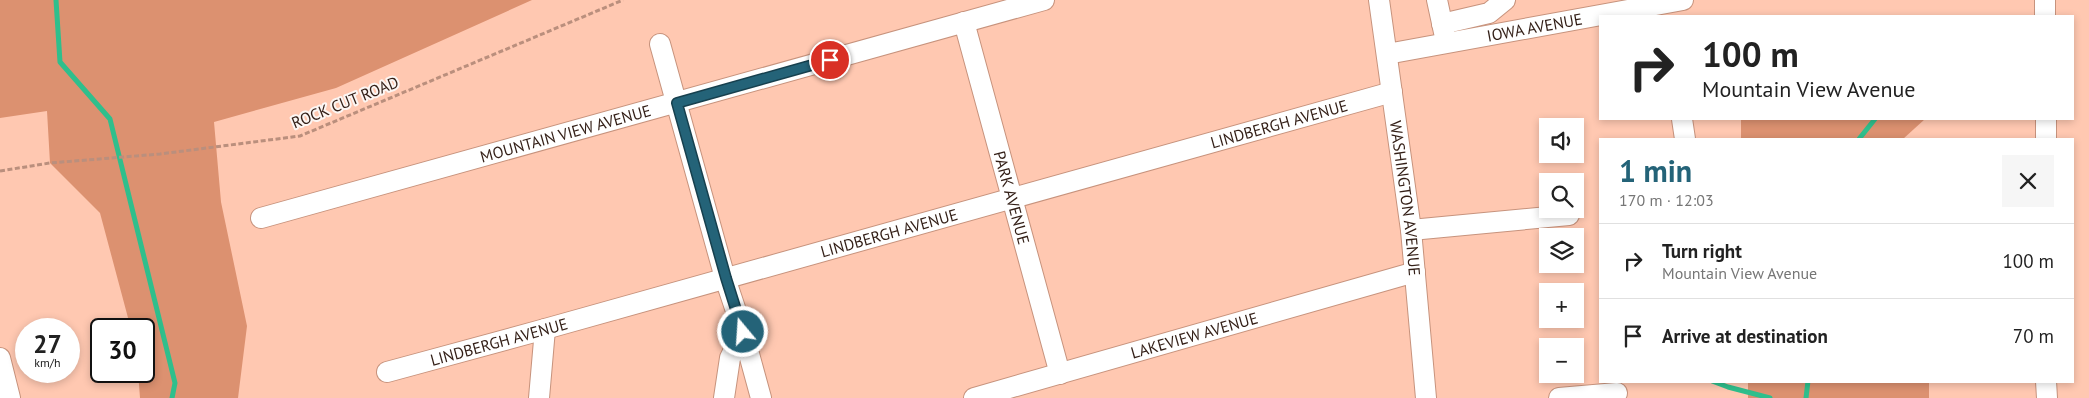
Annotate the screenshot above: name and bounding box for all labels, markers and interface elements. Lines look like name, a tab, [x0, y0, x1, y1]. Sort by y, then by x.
street label: IOWA AVENUE	[1485, 9, 1584, 46]
text: 100 m	[1702, 31, 1799, 77]
icon: right	[1619, 35, 1684, 100]
pin	[809, 39, 851, 81]
icon: arrive	[816, 46, 844, 74]
street label: ROCK CUT ROAD	[289, 71, 401, 133]
text: Mountain View Avenue	[1702, 75, 1915, 103]
street label: LINDBERGH AVENUE	[1208, 95, 1350, 152]
street label: MOUNTAIN VIEW AVENUE	[478, 100, 653, 167]
map controls	[1539, 118, 1584, 383]
button: sound	[1539, 118, 1584, 163]
street label: WASHINGTON AVENUE	[1386, 119, 1425, 277]
street label: PARK AVENUE	[990, 149, 1034, 247]
text: 1 min	[1619, 151, 1692, 190]
button: close	[2002, 155, 2054, 207]
button: search	[1539, 173, 1584, 218]
text: 170 m · 12:03	[1619, 190, 1714, 210]
street label: LINDBERGH AVENUE	[818, 204, 960, 261]
button: layers	[1539, 228, 1584, 273]
text: Turn right	[1662, 239, 1742, 263]
icon: right	[1619, 247, 1647, 275]
text: 100 m	[2002, 249, 2054, 273]
text: Mountain View Avenue	[1662, 263, 1817, 283]
button: +	[1539, 283, 1584, 328]
position arrow	[716, 305, 768, 357]
street label: LAKEVIEW AVENUE	[1128, 307, 1260, 363]
street label: LINDBERGH AVENUE	[428, 313, 570, 370]
speed limit sign: 30	[90, 318, 155, 383]
icon: arrive	[1619, 322, 1647, 350]
text: Arrive at destination	[1662, 324, 1828, 348]
text: 70 m	[2013, 324, 2054, 348]
text: 27	[33, 328, 62, 360]
button: −	[1539, 338, 1584, 383]
text: km/h	[34, 355, 61, 370]

